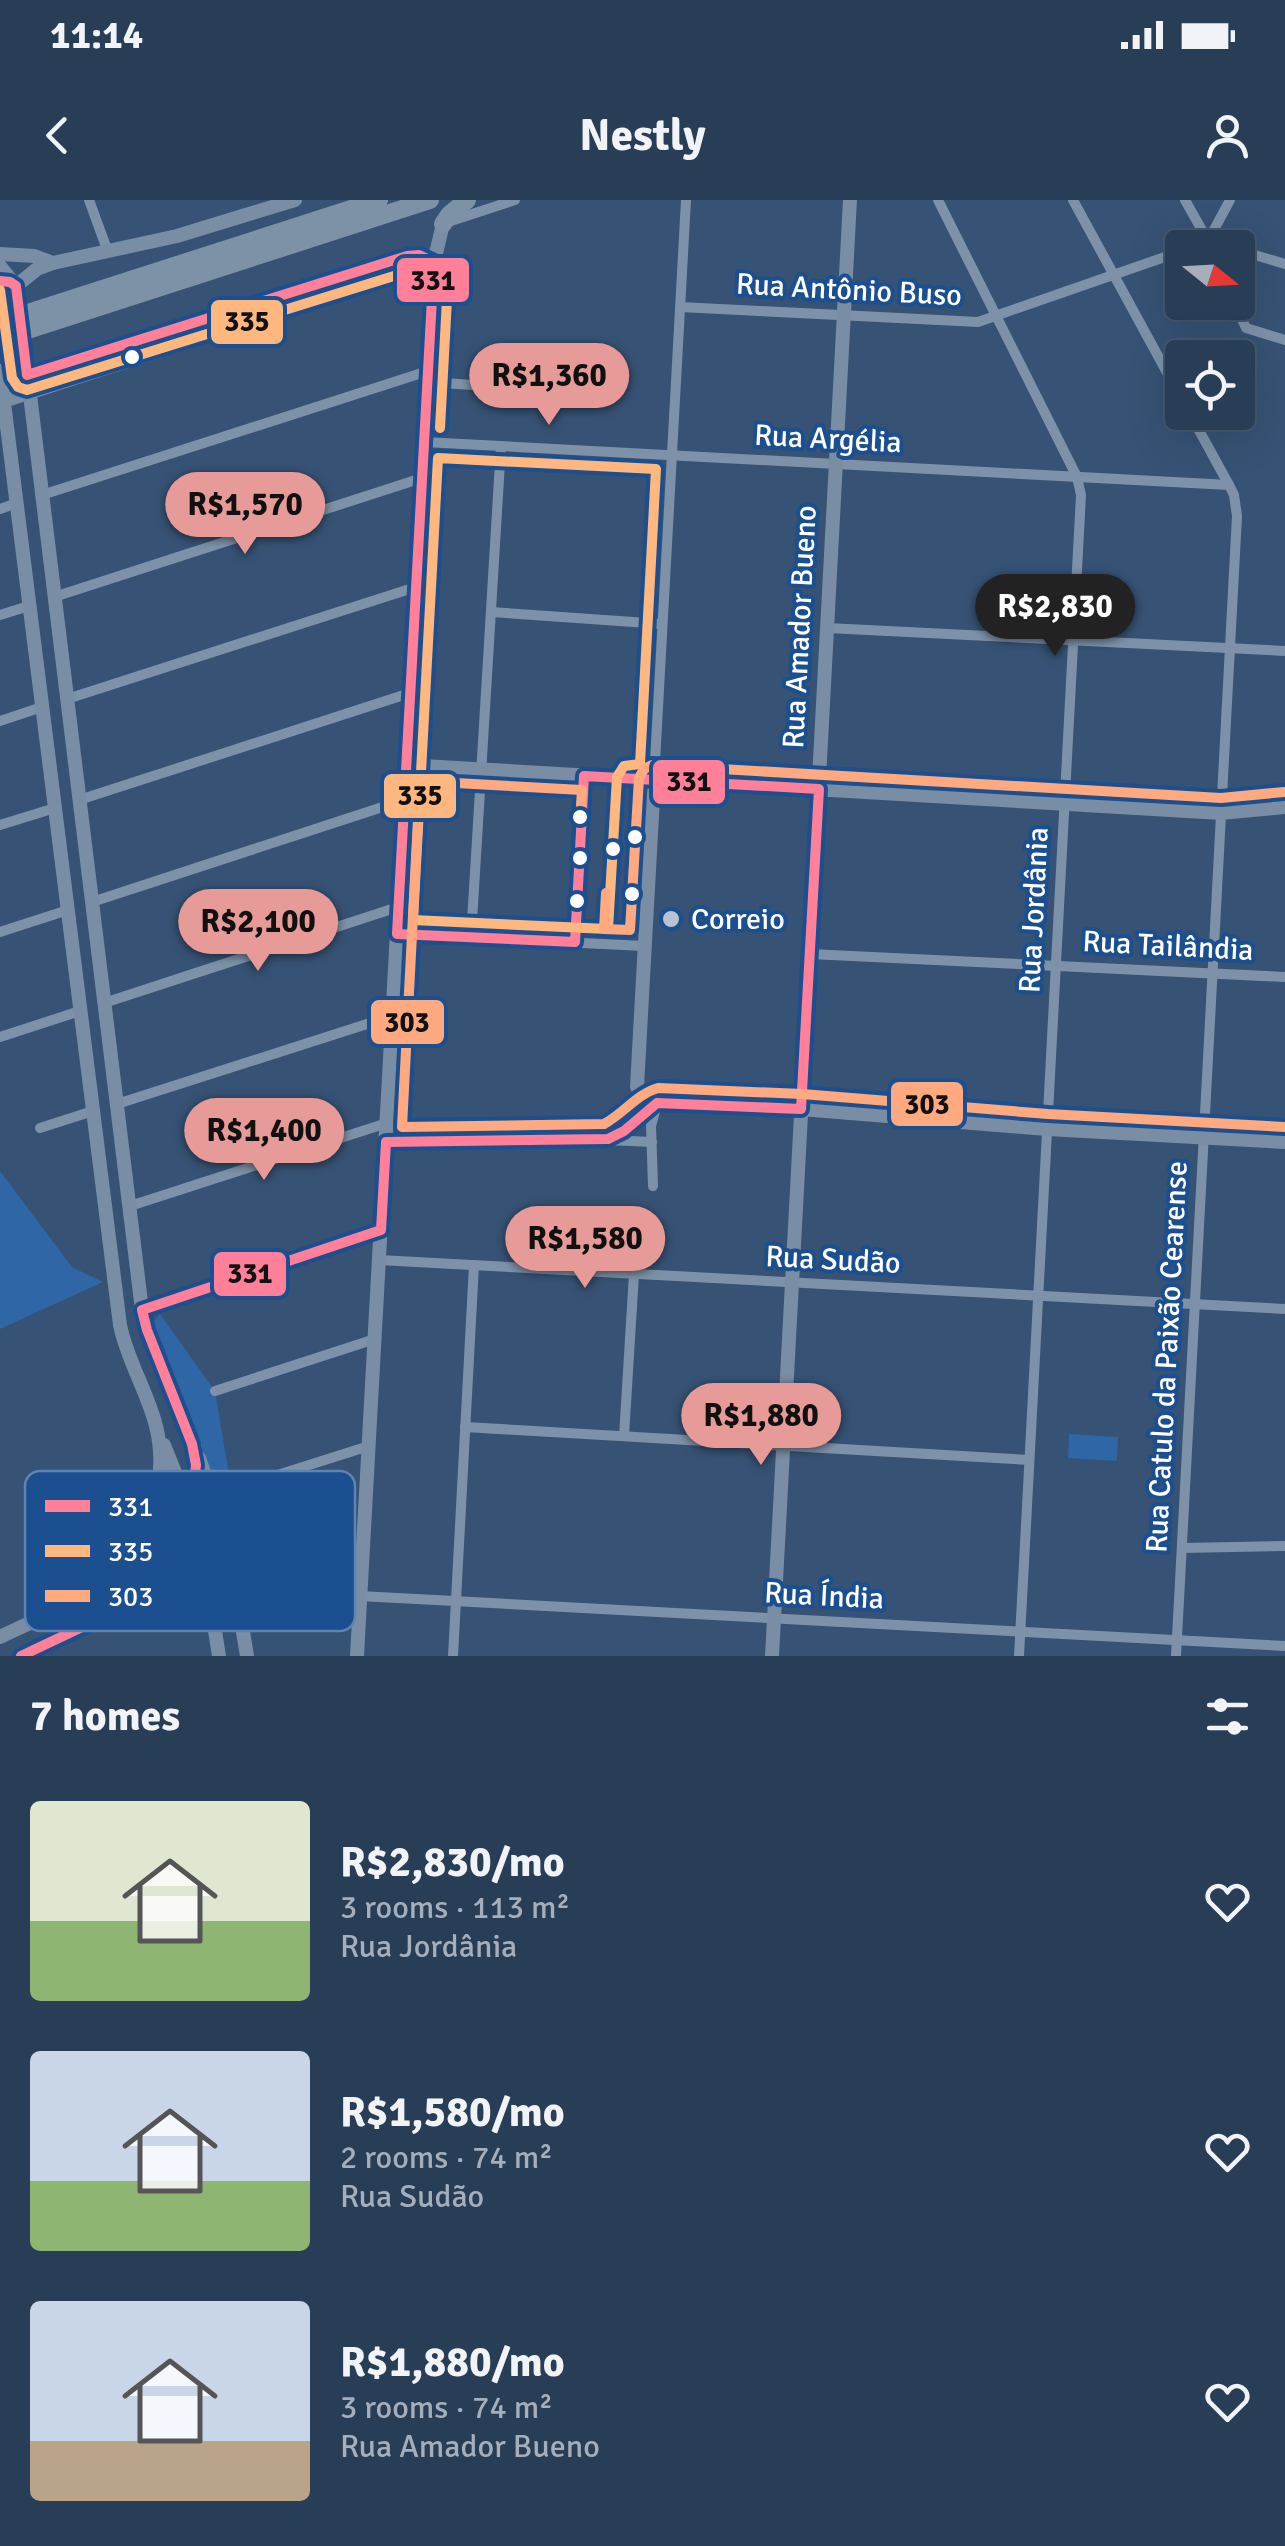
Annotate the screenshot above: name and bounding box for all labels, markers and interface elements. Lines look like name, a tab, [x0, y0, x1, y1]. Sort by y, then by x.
text: 11:14	[50, 12, 143, 59]
icon: back	[30, 108, 85, 163]
text: Nestly	[579, 108, 706, 163]
icon: person	[1200, 108, 1255, 163]
north arrow	[1165, 230, 1255, 320]
map controls	[1165, 230, 1255, 430]
line badge: 331	[395, 256, 471, 304]
text: 331	[410, 264, 456, 298]
street label: Rua Antônio Buso	[735, 266, 963, 314]
line badge: 335	[209, 298, 285, 346]
text: 335	[224, 305, 270, 339]
button: locate	[1165, 340, 1255, 430]
pin: R$1,360	[457, 343, 641, 428]
unlabelled marker	[122, 347, 142, 367]
text: R$1,360	[491, 356, 607, 395]
street label: Rua Argélia	[753, 417, 903, 461]
pin: R$1,570	[153, 472, 337, 557]
text: R$1,570	[187, 485, 303, 524]
street label: Rua Amador Bueno	[775, 504, 825, 750]
pin: R$2,830	[963, 574, 1147, 659]
text: R$2,830	[997, 587, 1113, 626]
line badge: 331	[651, 758, 727, 806]
text: 331	[666, 765, 712, 799]
line badge: 335	[382, 772, 458, 820]
text: 335	[397, 779, 443, 813]
unlabelled marker	[570, 807, 590, 827]
street label: Rua Jordânia	[1011, 826, 1057, 994]
unlabelled marker	[625, 827, 645, 847]
unlabelled marker	[603, 839, 623, 859]
unlabelled marker	[570, 848, 590, 868]
unlabelled marker	[622, 884, 642, 904]
pin: R$2,100	[166, 889, 350, 974]
unlabelled marker	[567, 891, 587, 911]
place label: Correio	[691, 901, 785, 938]
text: R$2,100	[200, 902, 316, 941]
marker: Correio	[660, 908, 682, 930]
street label: Rua Tailândia	[1082, 923, 1254, 969]
line badge: 303	[369, 998, 446, 1046]
text: 303	[384, 1006, 430, 1040]
line badge: 303	[889, 1080, 965, 1128]
text: 303	[904, 1088, 950, 1122]
pin: R$1,400	[172, 1098, 356, 1183]
text: R$1,400	[206, 1111, 322, 1150]
street label: Rua Catulo da Paixão Cearense	[1138, 1160, 1196, 1554]
pin: R$1,580	[493, 1206, 677, 1291]
text: R$1,580	[527, 1219, 643, 1258]
street label: Rua Sudão	[764, 1238, 902, 1282]
line badge: 331	[212, 1250, 288, 1298]
text: 331	[227, 1257, 273, 1291]
pin: R$1,880	[669, 1383, 853, 1468]
text: R$1,880	[703, 1396, 819, 1435]
legend	[25, 1471, 355, 1631]
text: 331	[108, 1490, 153, 1524]
text: 335	[108, 1535, 153, 1569]
street label: Rua Índia	[763, 1574, 885, 1618]
text: 303	[108, 1580, 153, 1614]
icon: filters	[1200, 1689, 1255, 1744]
text: 7 homes	[30, 1691, 180, 1742]
text: R$2,830/mo	[340, 1837, 565, 1888]
icon: home	[110, 1841, 230, 1961]
icon: heart	[1200, 1874, 1255, 1929]
text: 3 rooms · 113 m²	[340, 1888, 570, 1927]
text: Rua Jordânia	[340, 1927, 517, 1966]
text: R$1,580/mo	[340, 2087, 565, 2138]
icon: home	[110, 2091, 230, 2211]
icon: heart	[1200, 2124, 1255, 2179]
text: 2 rooms · 74 m²	[340, 2138, 553, 2177]
text: Rua Sudão	[340, 2177, 484, 2216]
text: R$1,880/mo	[340, 2337, 565, 2388]
icon: home	[110, 2341, 230, 2461]
icon: heart	[1200, 2374, 1255, 2429]
text: 3 rooms · 74 m²	[340, 2388, 553, 2427]
text: Rua Amador Bueno	[340, 2427, 600, 2466]

